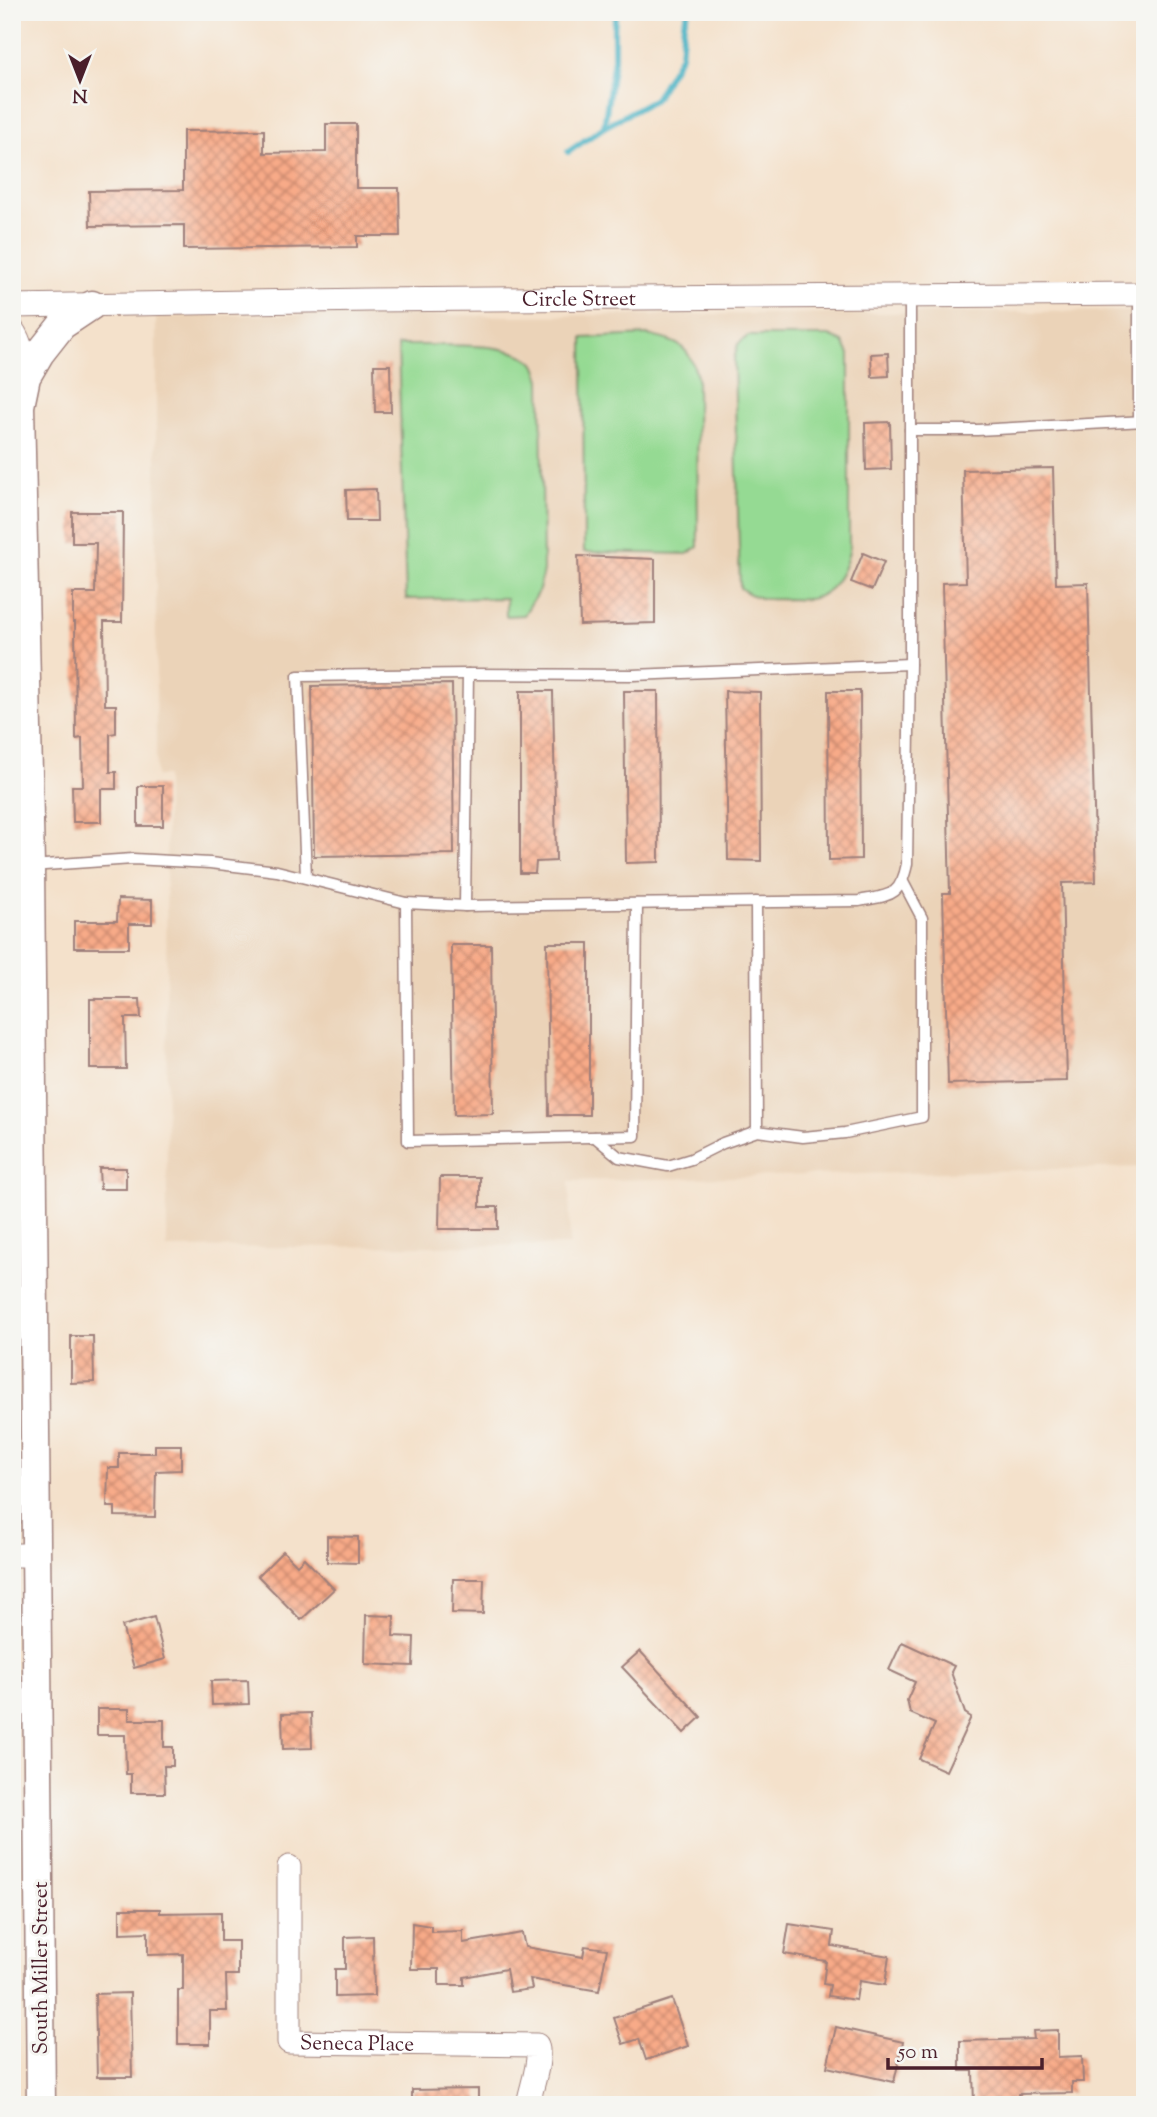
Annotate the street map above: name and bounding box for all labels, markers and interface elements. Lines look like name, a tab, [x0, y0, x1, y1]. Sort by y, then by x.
north arrow	[46, 46, 116, 116]
text: N	[72, 81, 88, 108]
street label: Circle Street	[522, 285, 636, 316]
street label: South Miller Street	[27, 1881, 57, 2055]
scale bar	[888, 2026, 1042, 2070]
street label: Seneca Place	[300, 2029, 414, 2061]
text: 50 m	[897, 2038, 938, 2068]

